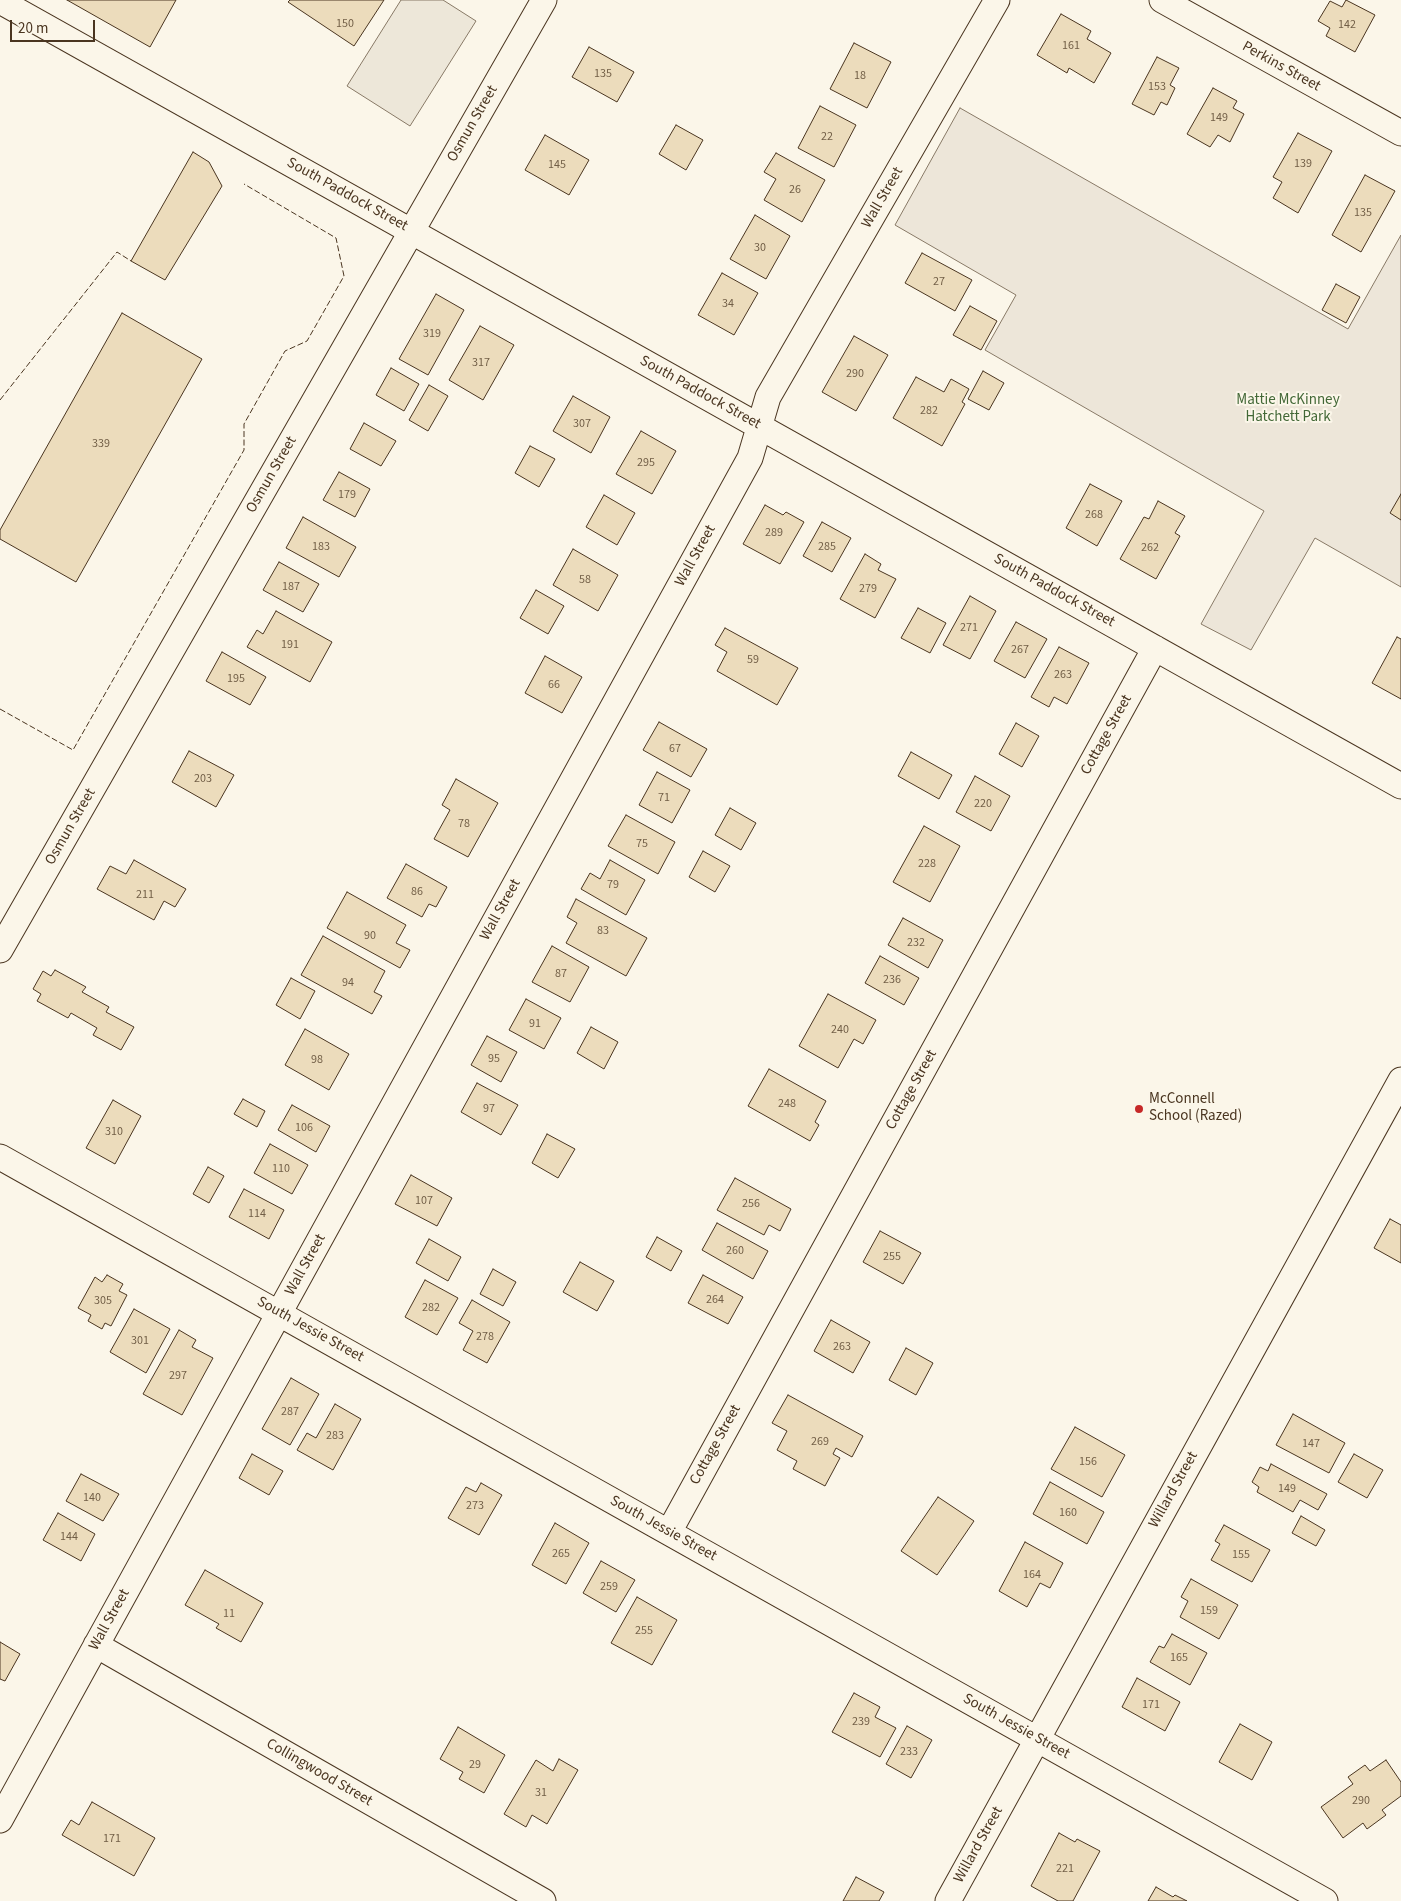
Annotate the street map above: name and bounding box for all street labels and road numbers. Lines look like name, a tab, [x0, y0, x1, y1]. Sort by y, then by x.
street label: Perkins Street	[1239, 38, 1323, 96]
street label: Osmun Street	[444, 82, 502, 166]
street label: South Paddock Street	[283, 154, 411, 236]
street label: Wall Street	[858, 164, 908, 232]
street label: South Paddock Street	[636, 352, 764, 434]
street label: Osmun Street	[243, 433, 301, 517]
street label: Wall Street	[672, 522, 720, 590]
street label: South Paddock Street	[990, 550, 1118, 632]
street label: Cottage Street	[1078, 692, 1136, 778]
street label: Osmun Street	[42, 785, 100, 869]
street label: Wall Street	[477, 876, 525, 944]
street label: Cottage Street	[883, 1047, 941, 1133]
street label: Wall Street	[282, 1231, 330, 1299]
street label: South Jessie Street	[253, 1293, 367, 1367]
street label: Cottage Street	[687, 1402, 745, 1488]
street label: Willard Street	[1146, 1449, 1202, 1531]
street label: South Jessie Street	[606, 1492, 720, 1566]
street label: Wall Street	[86, 1586, 134, 1654]
street label: South Jessie Street	[959, 1690, 1073, 1764]
street label: Collingwood Street	[263, 1735, 375, 1811]
street label: Willard Street	[951, 1804, 1007, 1886]

